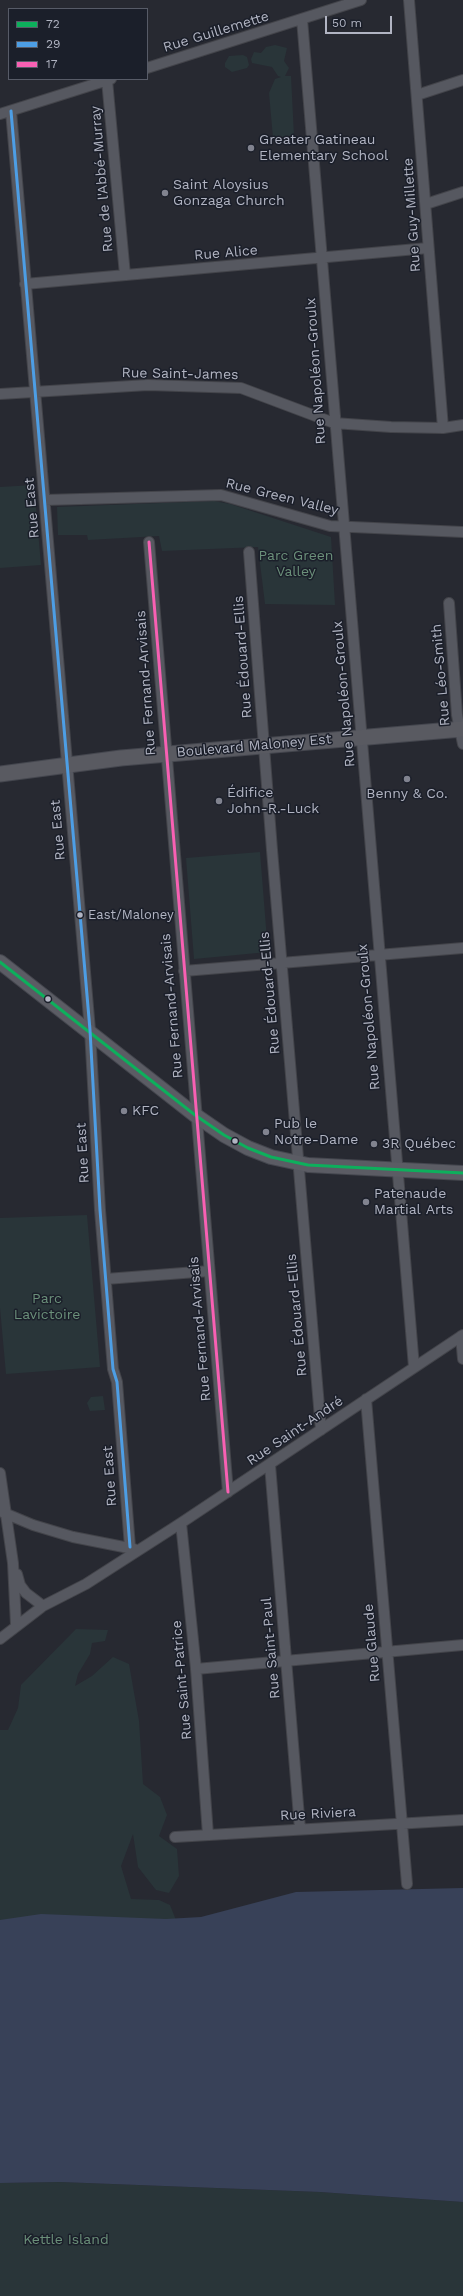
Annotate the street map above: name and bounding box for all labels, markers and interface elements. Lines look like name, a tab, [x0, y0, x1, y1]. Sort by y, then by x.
legend	[8, 8, 148, 80]
street label: Rue Guillemette	[161, 8, 271, 56]
scale bar	[327, 8, 394, 34]
text: 50 m	[332, 16, 362, 30]
text: 72	[46, 17, 60, 31]
text: 29	[46, 37, 60, 51]
text: 17	[46, 57, 57, 71]
street label: Rue de l'Abbé-Murray	[87, 105, 117, 253]
place label: Greater Gatineau Elementary School	[259, 132, 388, 164]
marker: Greater Gatineau Elementary School	[246, 143, 256, 153]
street label: Rue Guy-Millette	[400, 157, 424, 273]
place label: Saint Aloysius Gonzaga Church	[173, 177, 285, 210]
marker: Saint Aloysius Gonzaga Church	[160, 188, 170, 198]
street label: Rue Alice	[193, 242, 259, 264]
street label: Rue Napoléon-Groulx	[302, 297, 330, 445]
street label: Rue Saint-James	[121, 365, 239, 383]
street label: Rue Green Valley	[224, 475, 340, 519]
street label: Rue East	[21, 477, 43, 539]
park label: Parc Green Valley	[258, 548, 334, 580]
street label: Rue Édouard-Ellis	[230, 595, 256, 719]
street label: Rue Fernand-Arvisais	[133, 610, 159, 756]
street label: Rue Napoléon-Groulx	[329, 620, 359, 768]
street label: Rue Léo-Smith	[428, 623, 454, 727]
street label: Boulevard Maloney Est	[176, 731, 332, 761]
marker: Benny & Co.	[402, 774, 412, 784]
place label: Édifice John-R.-Luck	[227, 785, 319, 818]
place label: Benny & Co.	[366, 786, 448, 802]
marker: Édifice John-R.-Luck	[214, 796, 224, 806]
street label: Rue East	[47, 799, 69, 861]
place label: East/Maloney	[88, 907, 174, 923]
marker: East/Maloney	[75, 910, 85, 920]
street label: Rue Édouard-Ellis	[256, 931, 284, 1055]
street label: Rue Fernand-Arvisais	[157, 933, 187, 1079]
street label: Rue Napoléon-Groulx	[354, 943, 384, 1091]
unlabelled marker	[43, 994, 53, 1004]
place label: KFC	[132, 1103, 159, 1119]
marker: KFC	[119, 1106, 129, 1116]
place label: Pub le Notre-Dame	[274, 1116, 358, 1148]
street label: Rue East	[73, 1122, 93, 1184]
marker: Pub le Notre-Dame	[261, 1127, 271, 1137]
unlabelled marker	[230, 1136, 240, 1146]
place label: 3R Québec	[382, 1136, 456, 1152]
marker: 3R Québec	[369, 1139, 379, 1149]
place label: Patenaude Martial Arts	[374, 1186, 453, 1218]
marker: Patenaude Martial Arts	[361, 1197, 371, 1207]
street label: Rue Édouard-Ellis	[283, 1253, 311, 1377]
street label: Rue Fernand-Arvisais	[185, 1256, 215, 1402]
park label: Parc Lavictoire	[14, 1291, 80, 1324]
street label: Rue Saint-André	[244, 1393, 346, 1469]
street label: Rue East	[100, 1445, 120, 1507]
street label: Rue Saint-Paul	[258, 1597, 284, 1699]
street label: Rue Glaude	[360, 1603, 384, 1683]
street label: Rue Saint-Patrice	[168, 1620, 196, 1740]
street label: Rue Riviera	[280, 1804, 356, 1824]
park label: Kettle Island	[23, 2232, 109, 2248]

